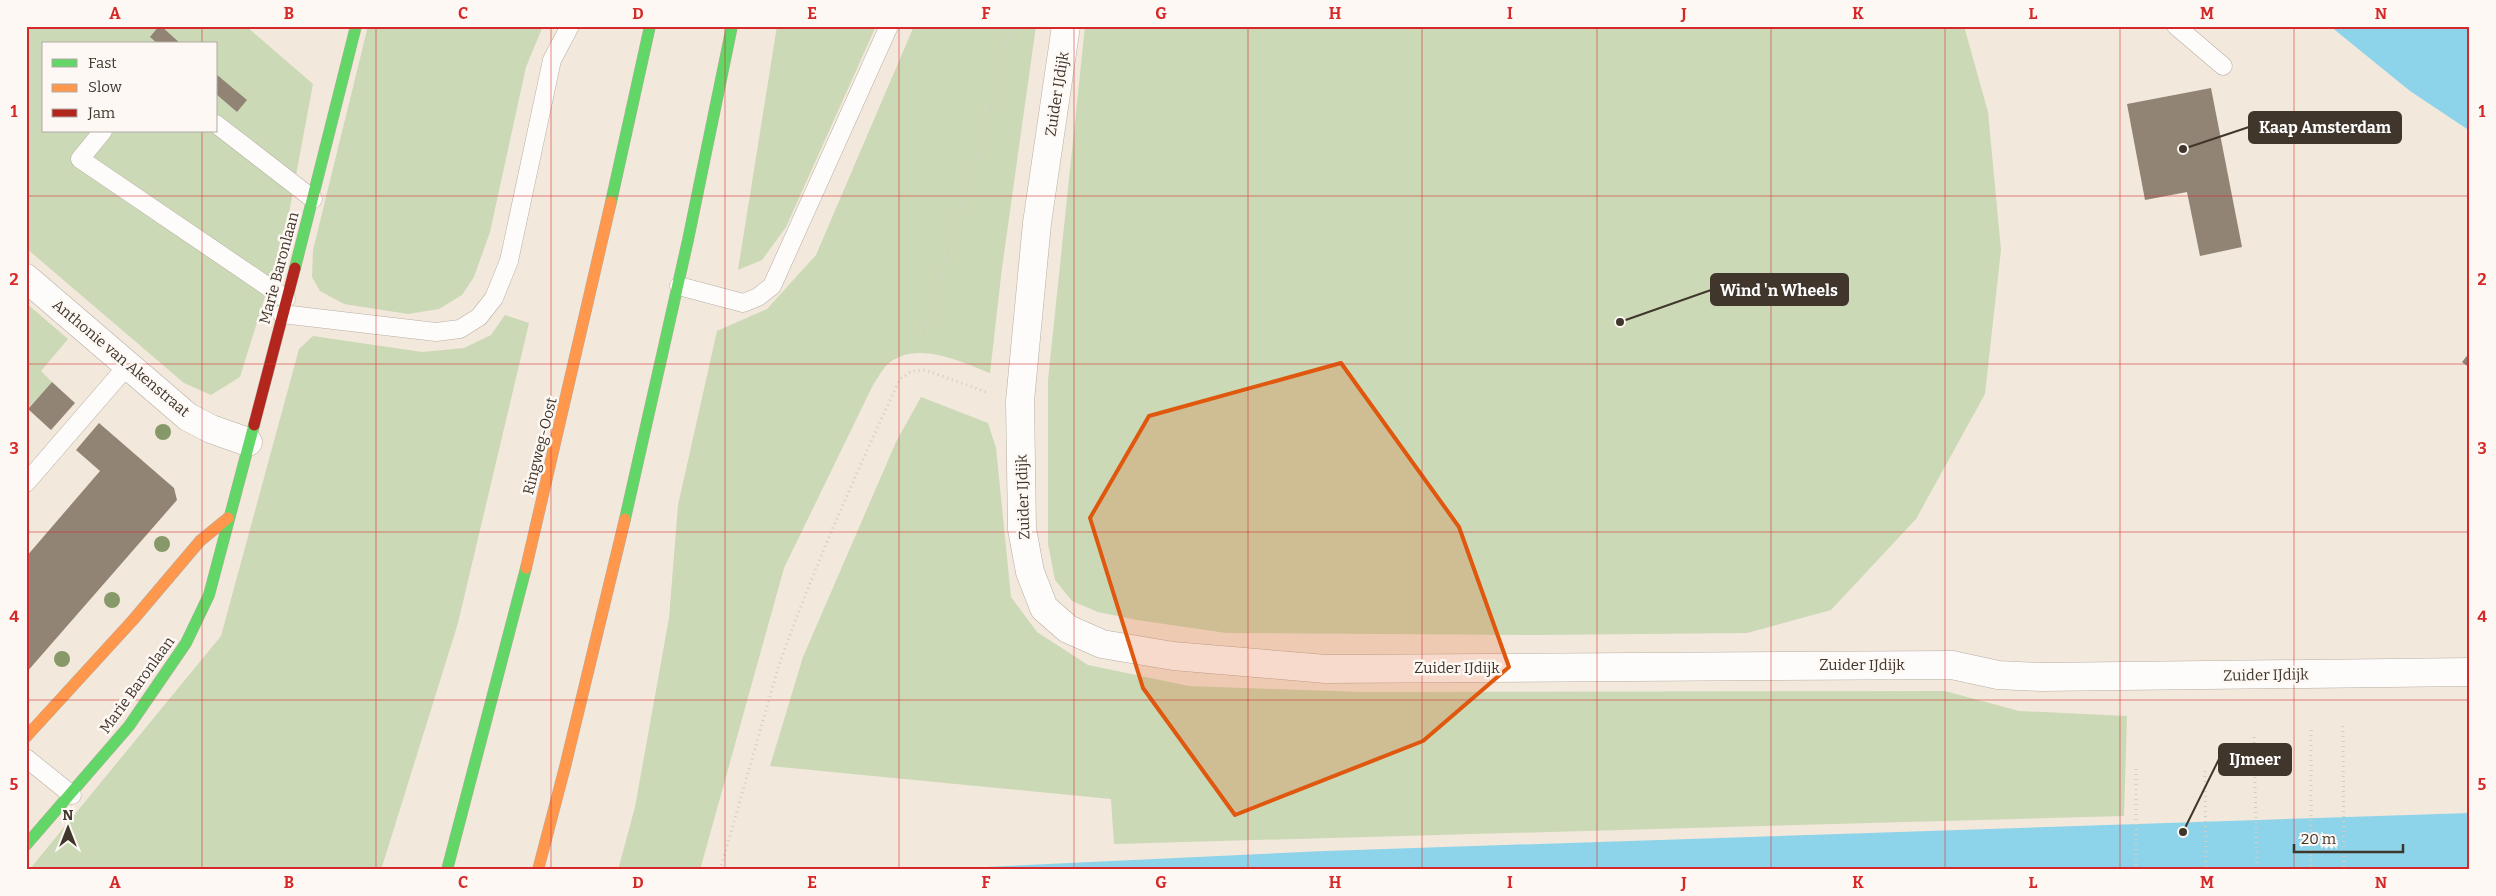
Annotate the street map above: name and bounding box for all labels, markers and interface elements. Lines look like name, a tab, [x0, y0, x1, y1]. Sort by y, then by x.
text: A	[109, 4, 121, 23]
text: B	[284, 4, 294, 23]
text: C	[458, 4, 468, 23]
text: D	[632, 4, 644, 23]
text: E	[807, 4, 817, 23]
text: F	[982, 4, 991, 23]
text: G	[1155, 4, 1167, 23]
text: H	[1329, 4, 1342, 23]
text: I	[1507, 4, 1513, 23]
text: J	[1680, 4, 1687, 23]
text: K	[1852, 4, 1864, 23]
text: L	[2029, 4, 2038, 23]
text: M	[2200, 4, 2214, 23]
text: N	[2375, 4, 2387, 23]
legend	[42, 42, 218, 132]
street label: Zuider IJdijk	[1041, 50, 1073, 138]
text: Fast	[88, 54, 117, 72]
text: Slow	[88, 78, 123, 96]
text: 1	[11, 102, 18, 121]
text: 1	[2479, 102, 2486, 121]
text: Jam	[87, 104, 116, 122]
callout: Kaap Amsterdam	[2249, 112, 2401, 143]
text: Kaap Amsterdam	[2259, 118, 2392, 137]
street label: Marie Baronlaan	[255, 209, 303, 326]
text: 2	[9, 270, 19, 289]
text: 2	[2477, 270, 2487, 289]
callout: Wind 'n Wheels	[1711, 274, 1848, 305]
text: Wind 'n Wheels	[1720, 281, 1838, 300]
street label: Anthonie van Akenstraat	[49, 295, 194, 421]
street label: Ringweg-Oost	[519, 395, 561, 496]
text: 3	[9, 439, 19, 458]
text: 3	[2477, 439, 2487, 458]
street label: Zuider IJdijk	[1012, 453, 1033, 540]
text: 4	[9, 607, 19, 626]
text: 4	[2477, 607, 2487, 626]
street label: Marie Baronlaan	[96, 633, 178, 737]
street label: Zuider IJdijk	[1819, 656, 1905, 674]
street label: Zuider IJdijk	[1414, 659, 1500, 677]
street label: Zuider IJdijk	[2223, 665, 2309, 685]
callout: IJmeer	[2219, 744, 2291, 775]
text: IJmeer	[2229, 750, 2281, 769]
text: 5	[10, 775, 19, 794]
text: 5	[2478, 775, 2487, 794]
north arrow	[42, 804, 92, 854]
text: N	[63, 807, 74, 824]
scale bar	[2294, 821, 2402, 853]
text: 20 m	[2301, 830, 2337, 848]
text: A	[109, 873, 121, 892]
text: B	[284, 873, 294, 892]
text: C	[458, 873, 468, 892]
text: D	[632, 873, 644, 892]
text: E	[807, 873, 817, 892]
text: F	[982, 873, 991, 892]
text: G	[1155, 873, 1167, 892]
text: H	[1329, 873, 1342, 892]
text: I	[1507, 873, 1513, 892]
text: J	[1680, 873, 1687, 892]
text: K	[1852, 873, 1864, 892]
text: L	[2029, 873, 2038, 892]
text: M	[2200, 873, 2214, 892]
text: N	[2375, 873, 2387, 892]

